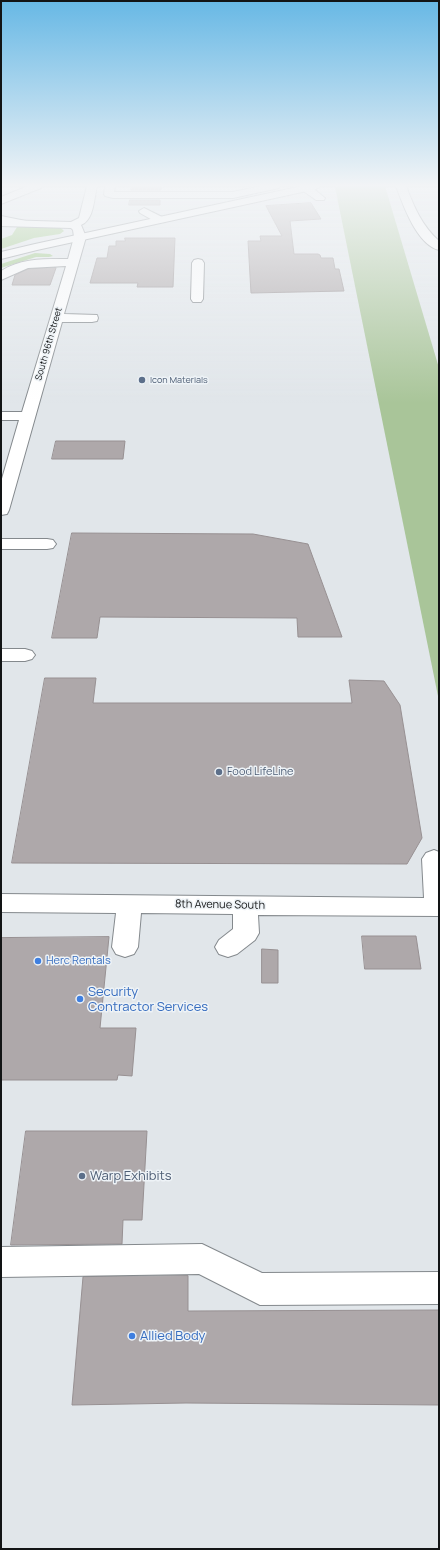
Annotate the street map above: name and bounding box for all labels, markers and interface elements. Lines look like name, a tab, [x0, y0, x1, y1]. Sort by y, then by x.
street label: South 96th Street	[33, 306, 65, 382]
marker: Icon Materials	[137, 375, 147, 385]
place label: Icon Materials	[150, 375, 208, 385]
place label: Food LifeLine	[227, 765, 294, 779]
marker: Food LifeLine	[214, 767, 224, 777]
street label: 8th Avenue South	[175, 898, 265, 912]
place label: Herc Rentals	[46, 954, 111, 968]
marker: Herc Rentals	[33, 956, 43, 966]
place label: Security Contractor Services	[88, 984, 208, 1015]
marker: Security Contractor Services	[75, 994, 85, 1004]
place label: Warp Exhibits	[90, 1168, 172, 1184]
marker: Warp Exhibits	[77, 1171, 87, 1181]
place label: Allied Body	[140, 1328, 205, 1344]
marker: Allied Body	[127, 1331, 137, 1341]

